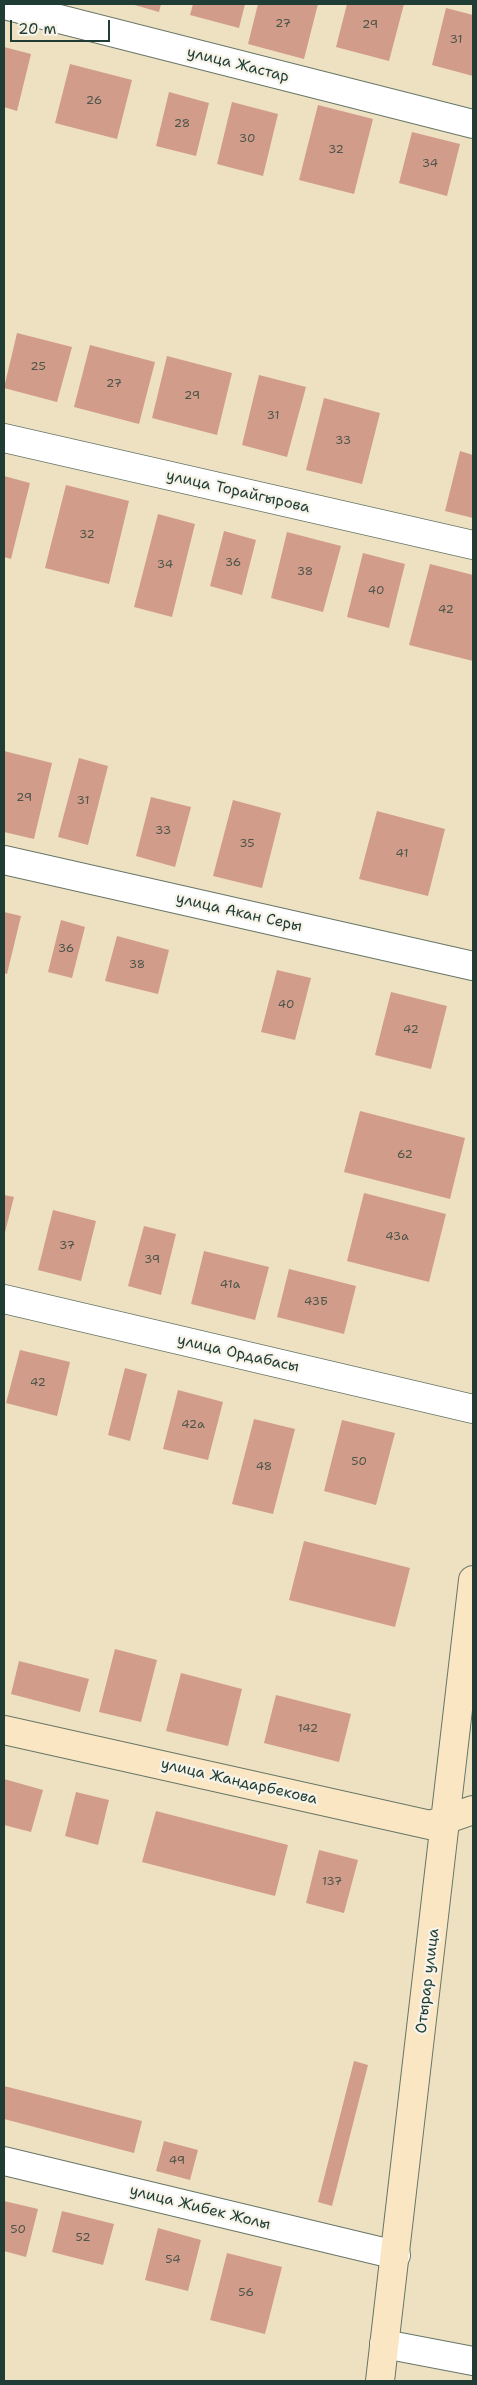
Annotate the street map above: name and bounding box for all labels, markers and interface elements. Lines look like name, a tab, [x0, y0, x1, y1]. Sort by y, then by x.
scale bar	[12, 10, 112, 42]
house number: 27	[275, 17, 291, 31]
house number: 29	[362, 18, 378, 32]
text: 20 m	[18, 19, 57, 39]
house number: 31	[450, 33, 462, 47]
street label: улица Жастар	[185, 44, 291, 86]
house number: 26	[86, 94, 102, 108]
house number: 28	[174, 117, 190, 131]
house number: 30	[239, 132, 255, 146]
house number: 32	[328, 143, 344, 157]
house number: 34	[422, 157, 438, 171]
house number: 25	[30, 360, 46, 374]
house number: 27	[106, 377, 122, 391]
house number: 29	[184, 389, 200, 403]
house number: 31	[267, 409, 279, 423]
house number: 33	[335, 434, 351, 448]
street label: улица Торайгырова	[164, 467, 312, 517]
house number: 32	[79, 528, 95, 542]
house number: 36	[225, 556, 241, 570]
house number: 34	[157, 558, 173, 572]
house number: 38	[297, 565, 313, 579]
house number: 40	[368, 584, 384, 598]
house number: 42	[438, 603, 454, 617]
house number: 29	[16, 791, 32, 805]
house number: 31	[77, 794, 89, 808]
house number: 33	[155, 824, 171, 838]
house number: 35	[239, 837, 255, 851]
house number: 41	[396, 847, 408, 861]
street label: улица Акан Серы	[174, 890, 304, 936]
house number: 36	[58, 942, 74, 956]
house number: 38	[129, 958, 145, 972]
house number: 40	[278, 998, 294, 1012]
house number: 42	[403, 1023, 419, 1037]
house number: 62	[397, 1148, 413, 1162]
house number: 43а	[385, 1230, 409, 1244]
house number: 37	[59, 1239, 75, 1253]
house number: 39	[144, 1253, 160, 1267]
house number: 41а	[220, 1278, 240, 1292]
house number: 43Б	[304, 1295, 328, 1309]
street label: улица Ордабасы	[175, 1331, 301, 1377]
house number: 42	[30, 1376, 46, 1390]
house number: 42а	[181, 1418, 205, 1432]
house number: 50	[351, 1455, 367, 1469]
house number: 48	[256, 1460, 272, 1474]
house number: 142	[298, 1722, 318, 1736]
street label: улица Жандарбекова	[159, 1755, 319, 1809]
house number: 137	[322, 1875, 342, 1889]
street label: Отырар улица	[413, 1927, 443, 2035]
house number: 49	[169, 2154, 185, 2168]
street label: улица Жибек Жолы	[128, 2182, 272, 2234]
house number: 50	[10, 2223, 26, 2237]
house number: 52	[75, 2231, 91, 2245]
house number: 54	[165, 2253, 181, 2267]
house number: 56	[238, 2286, 254, 2300]

